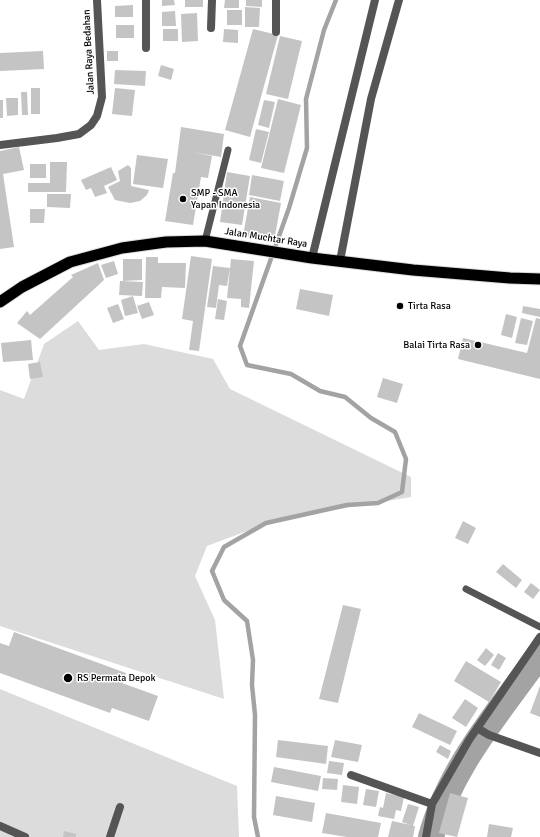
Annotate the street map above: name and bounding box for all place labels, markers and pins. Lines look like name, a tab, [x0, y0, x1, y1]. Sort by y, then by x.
place label: SMP - SMA Yapan Indonesia	[191, 187, 260, 210]
marker: SMP - SMA Yapan Indonesia	[178, 194, 188, 204]
place label: Tirta Rasa	[408, 300, 451, 312]
marker: Tirta Rasa	[395, 301, 405, 311]
place label: Balai Tirta Rasa	[403, 339, 470, 351]
marker: Balai Tirta Rasa	[473, 340, 483, 350]
marker: RS Permata Depok	[62, 672, 74, 684]
place label: RS Permata Depok	[77, 672, 156, 684]

